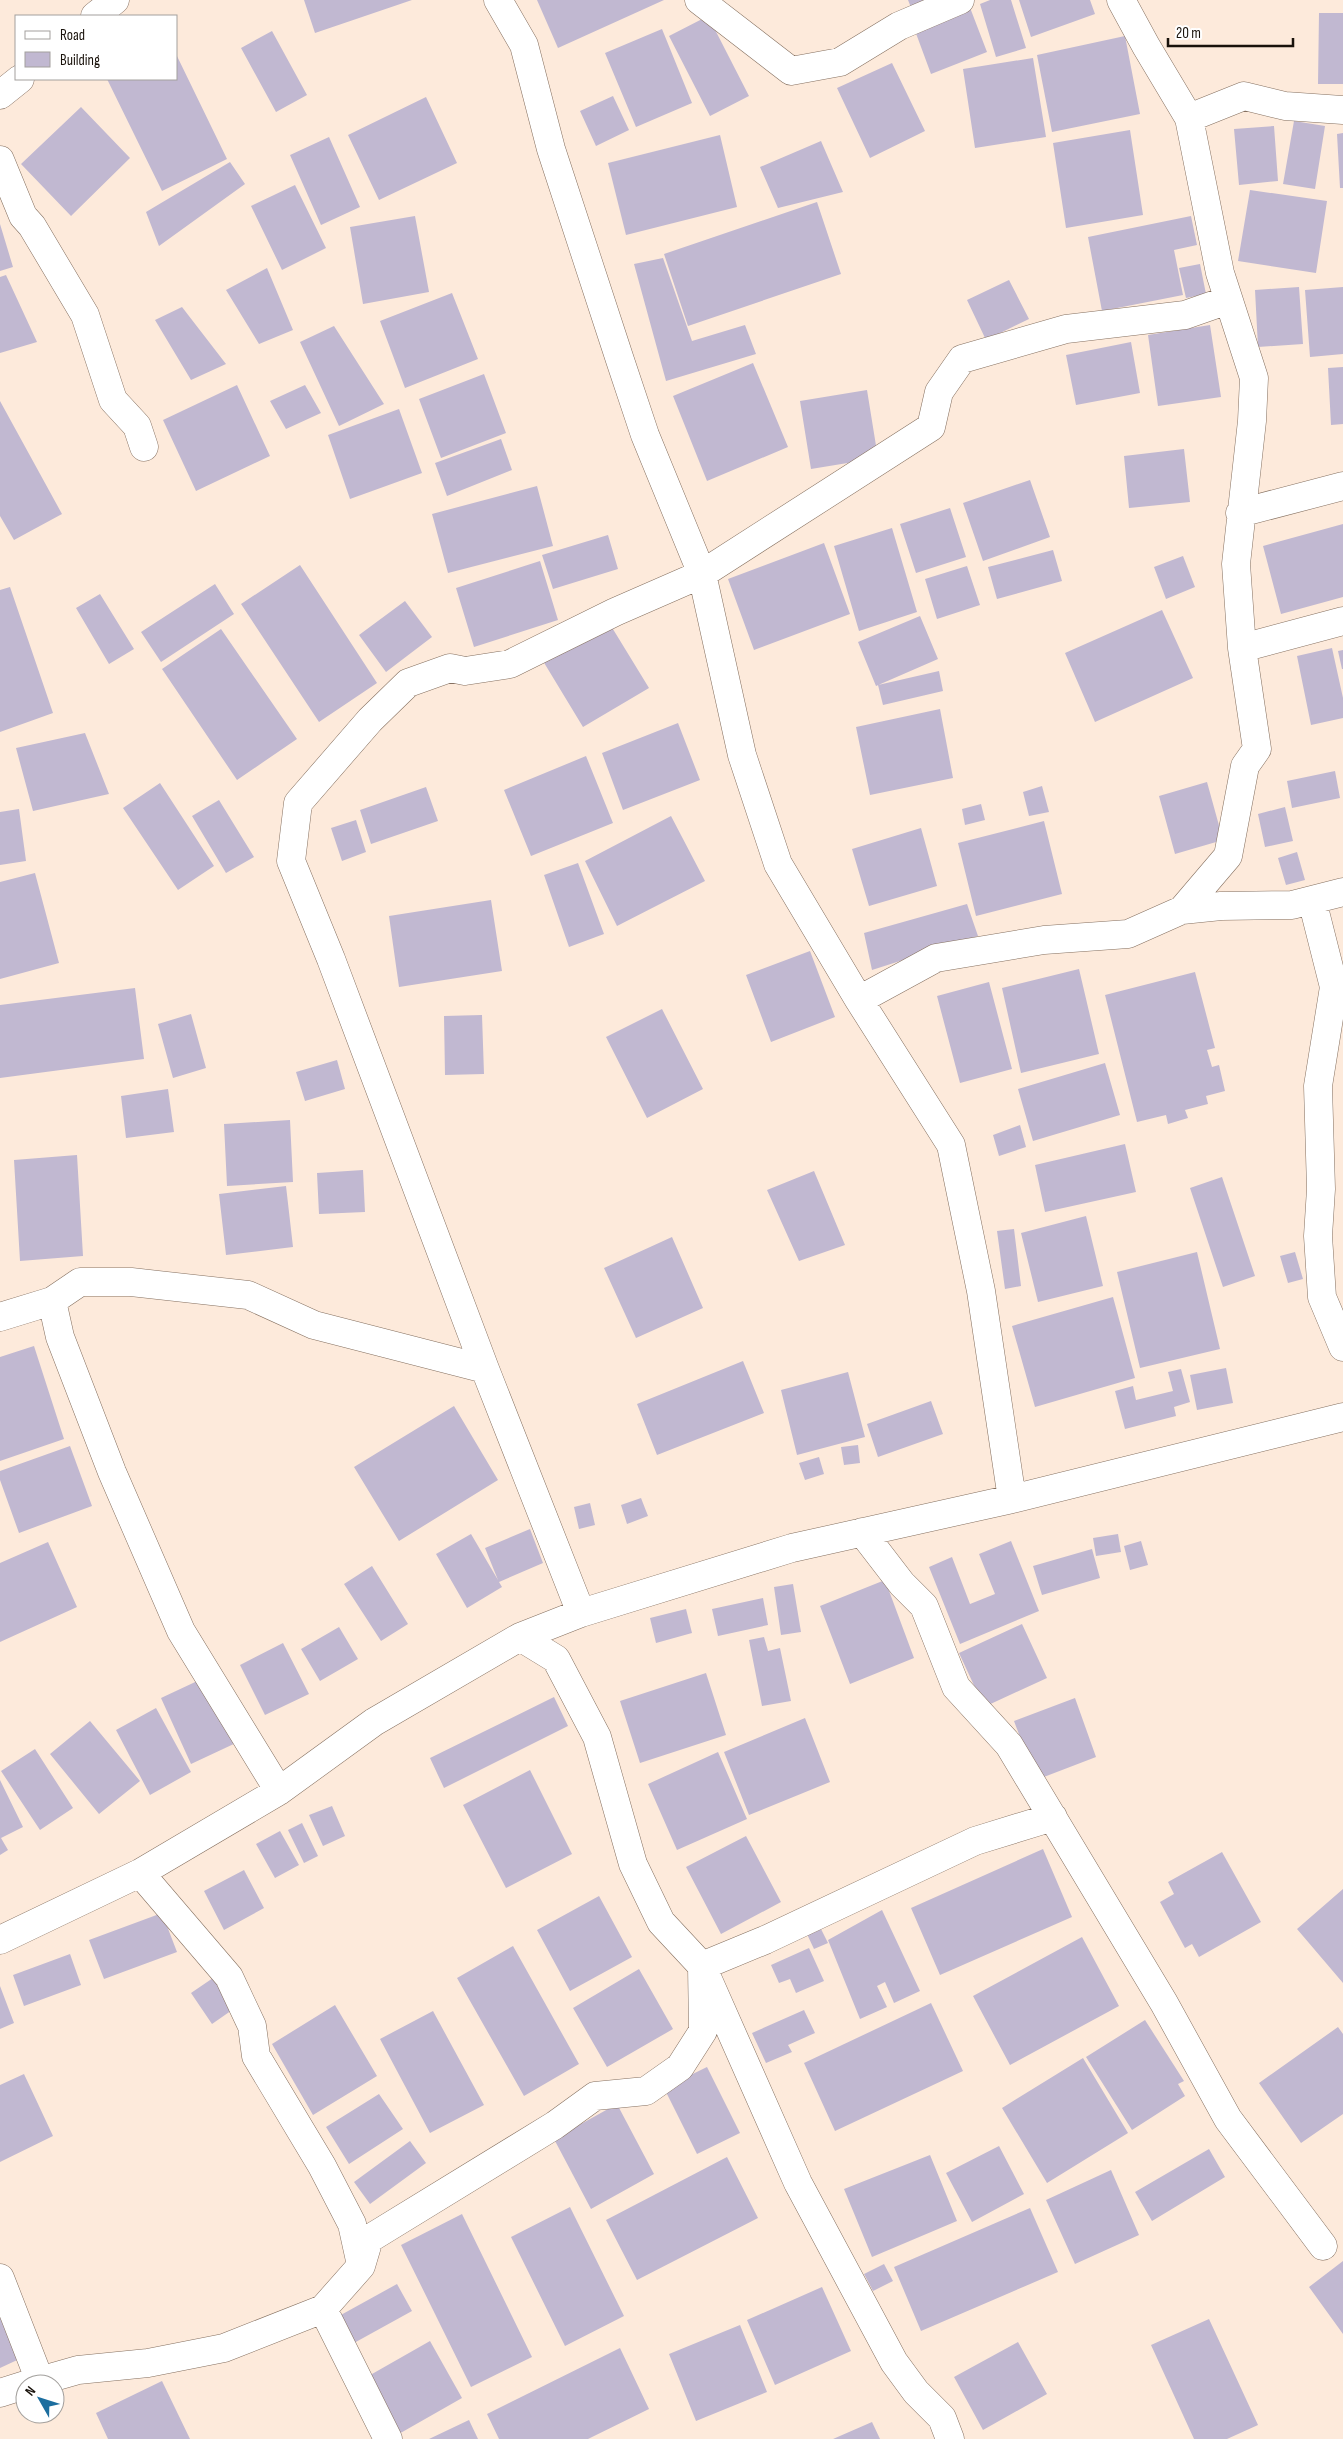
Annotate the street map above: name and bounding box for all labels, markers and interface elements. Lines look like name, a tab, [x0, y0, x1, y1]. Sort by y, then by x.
legend	[15, 15, 178, 80]
scale bar	[1168, 15, 1293, 47]
text: 20 m	[1176, 24, 1201, 43]
text: Road	[60, 26, 85, 45]
text: Building	[60, 51, 100, 70]
north arrow	[15, 2374, 65, 2424]
text: N	[21, 2383, 39, 2399]

